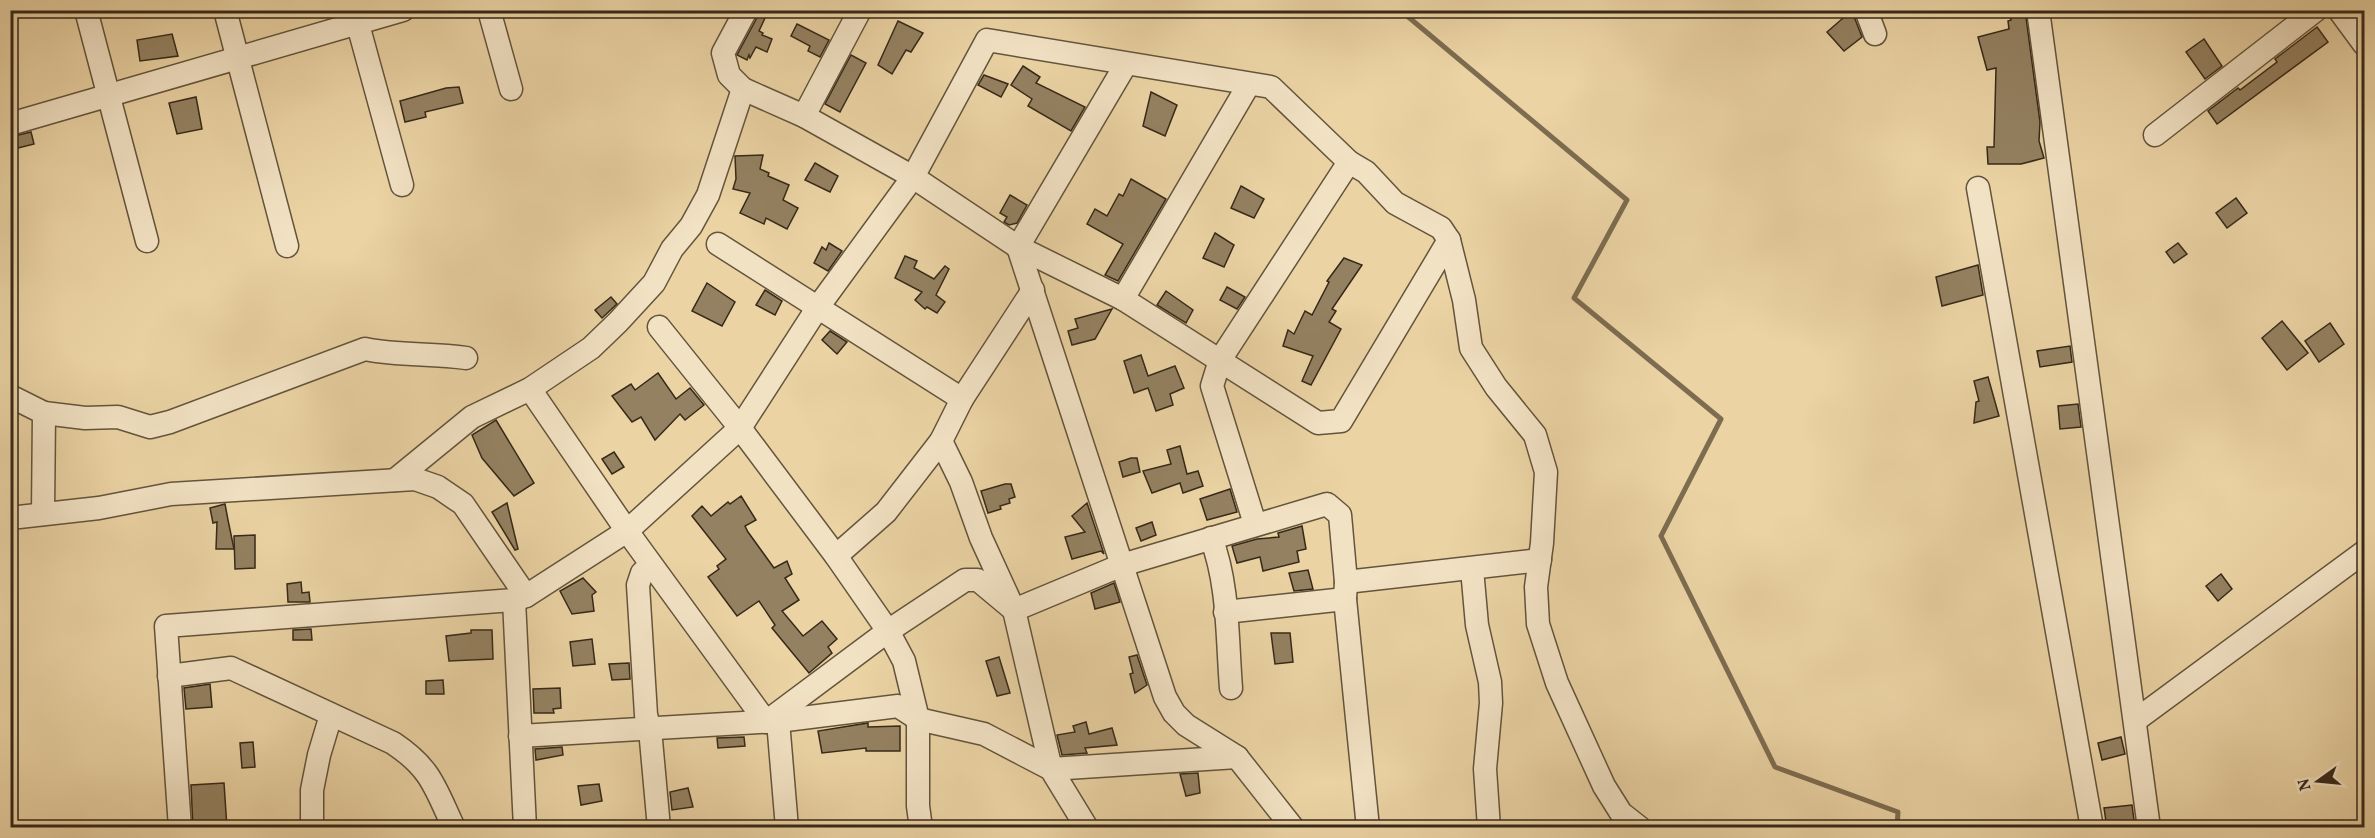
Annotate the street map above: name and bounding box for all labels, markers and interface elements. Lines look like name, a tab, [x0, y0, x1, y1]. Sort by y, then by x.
north arrow	[2288, 751, 2348, 811]
text: N	[2293, 776, 2318, 793]

